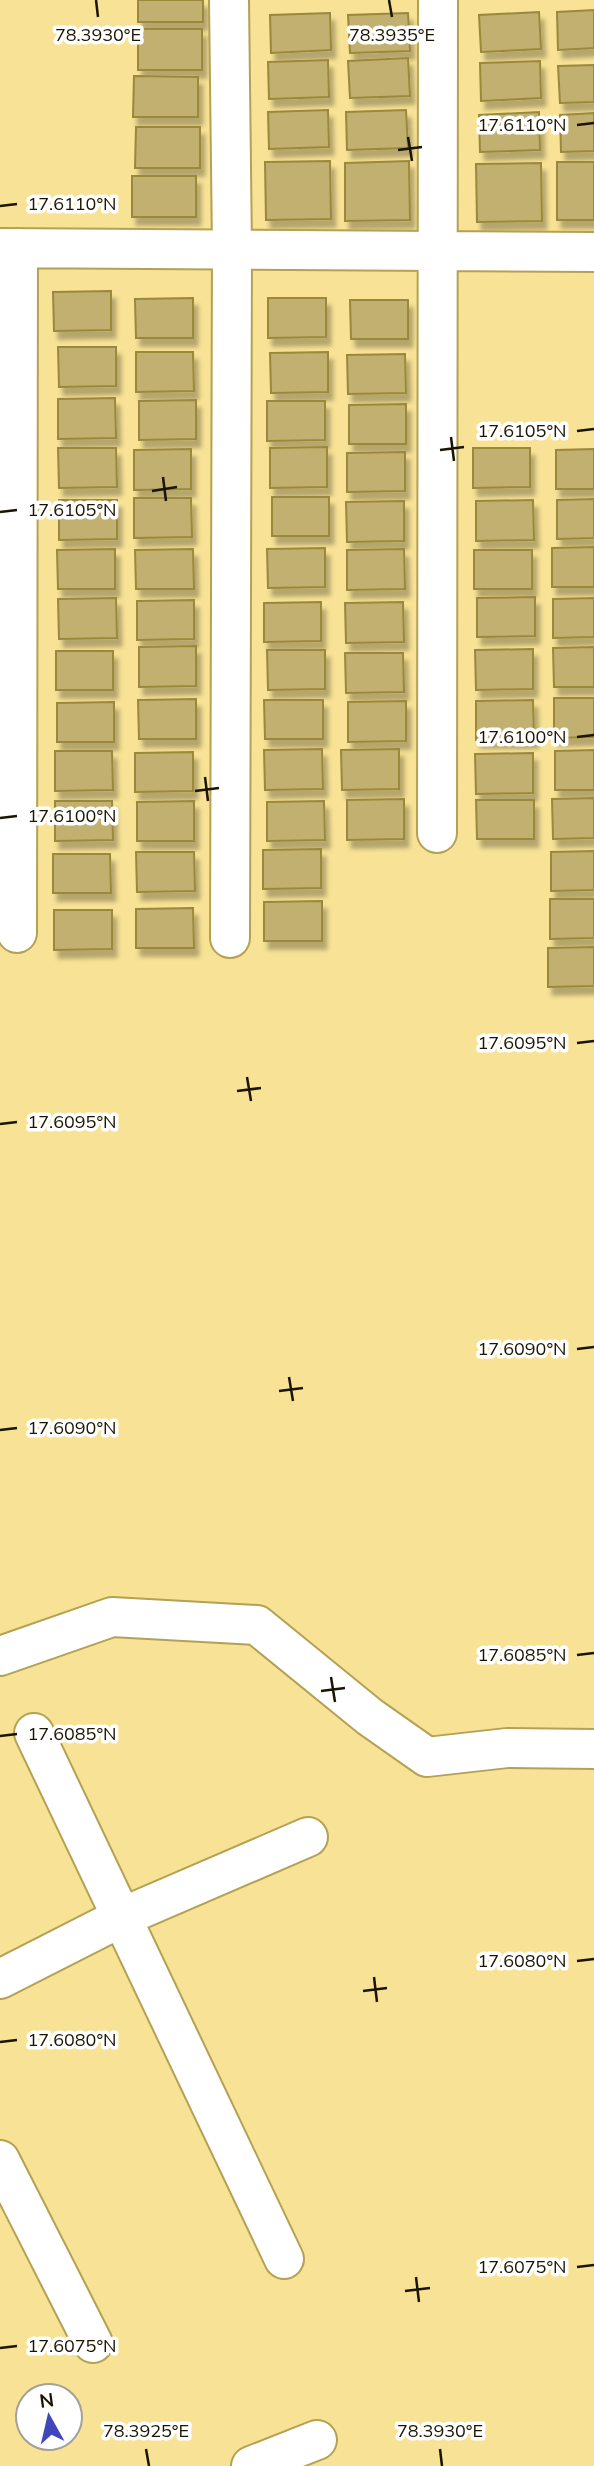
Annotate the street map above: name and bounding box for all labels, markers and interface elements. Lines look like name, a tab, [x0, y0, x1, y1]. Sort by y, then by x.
text: 78.3930°E	[55, 23, 141, 46]
text: 78.3935°E	[349, 23, 435, 46]
text: 17.6110°N	[477, 113, 567, 136]
text: 17.6110°N	[27, 192, 117, 215]
text: 17.6105°N	[477, 419, 567, 442]
text: 17.6105°N	[27, 498, 117, 521]
text: 17.6100°N	[477, 725, 567, 748]
text: 17.6100°N	[27, 804, 117, 827]
text: 17.6095°N	[477, 1031, 567, 1054]
text: 17.6095°N	[27, 1110, 117, 1133]
text: 17.6090°N	[477, 1337, 567, 1360]
text: 17.6090°N	[27, 1416, 117, 1439]
text: 17.6085°N	[477, 1643, 567, 1666]
text: 17.6085°N	[27, 1722, 117, 1745]
text: 17.6080°N	[477, 1949, 567, 1972]
text: 17.6080°N	[27, 2028, 117, 2051]
text: 17.6075°N	[477, 2255, 567, 2278]
text: 17.6075°N	[27, 2334, 117, 2357]
north arrow	[14, 2382, 84, 2452]
text: N	[38, 2387, 55, 2413]
text: 78.3925°E	[103, 2419, 189, 2442]
text: 78.3930°E	[397, 2419, 483, 2442]

